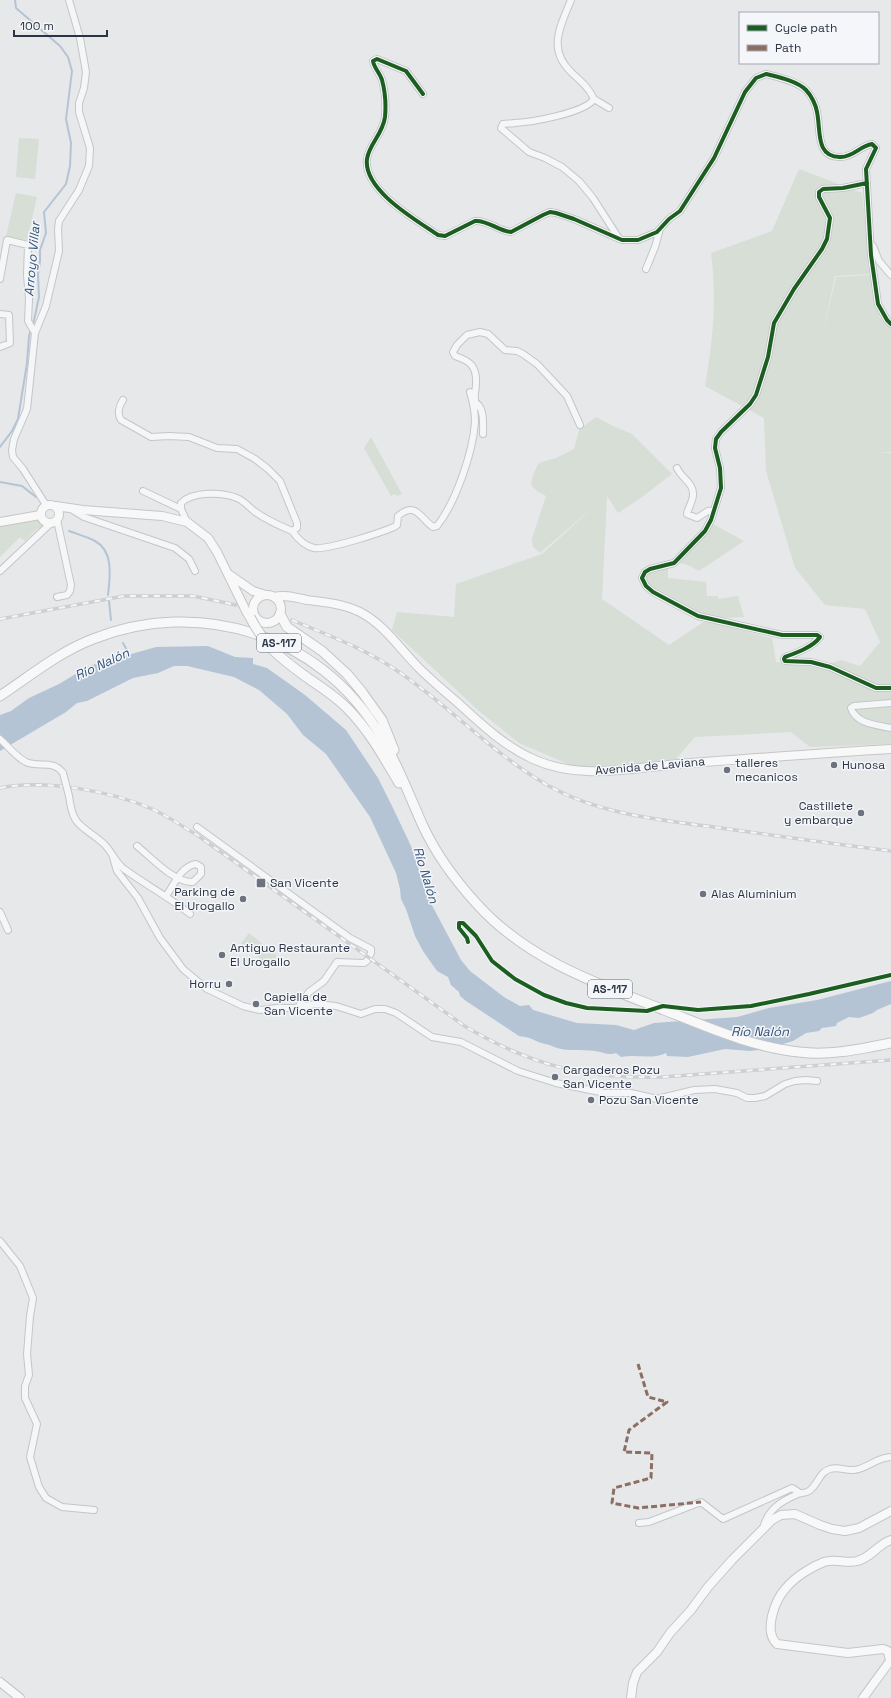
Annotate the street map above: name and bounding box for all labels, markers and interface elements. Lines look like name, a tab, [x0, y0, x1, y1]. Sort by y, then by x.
scale bar	[14, 12, 107, 38]
legend	[739, 12, 879, 64]
text: 100 m	[20, 18, 54, 34]
text: Cycle path	[775, 20, 837, 36]
text: Path	[775, 40, 801, 56]
water label: Arroyo Villar	[20, 219, 44, 297]
road number: AS-117	[257, 634, 301, 652]
water label: Río Nalón	[72, 644, 133, 684]
street label: Avenida de Laviana	[594, 753, 706, 779]
place label: talleres mecanicos	[735, 755, 798, 785]
place label: Hunosa	[842, 757, 885, 773]
marker: Hunosa	[829, 760, 839, 770]
marker: talleres mecanicos	[722, 765, 732, 775]
place label: Castillete y embarque	[784, 798, 853, 828]
marker: Castillete y embarque	[856, 808, 866, 818]
water label: Río Nalón	[409, 845, 443, 906]
place label: San Vicente	[270, 875, 339, 891]
marker: San Vicente	[255, 877, 267, 889]
place label: Parking de El Urogallo	[174, 884, 235, 914]
place label: Alas Aluminium	[711, 886, 797, 902]
marker: Alas Aluminium	[698, 889, 708, 899]
marker: Parking de El Urogallo	[238, 894, 248, 904]
place label: Antiguo Restaurante El Urogallo	[230, 940, 350, 970]
marker: Antiguo Restaurante El Urogallo	[217, 950, 227, 960]
place label: Horru	[189, 976, 221, 992]
marker: Horru	[224, 979, 234, 989]
road number: AS-117	[588, 980, 632, 998]
place label: Capiella de San Vicente	[264, 989, 333, 1019]
marker: Capiella de San Vicente	[251, 999, 261, 1009]
water label: Río Nalón	[731, 1023, 790, 1040]
place label: Cargaderos Pozu San Vicente	[563, 1062, 660, 1092]
marker: Cargaderos Pozu San Vicente	[550, 1072, 560, 1082]
place label: Pozu San Vicente	[599, 1092, 699, 1108]
marker: Pozu San Vicente	[586, 1095, 596, 1105]

